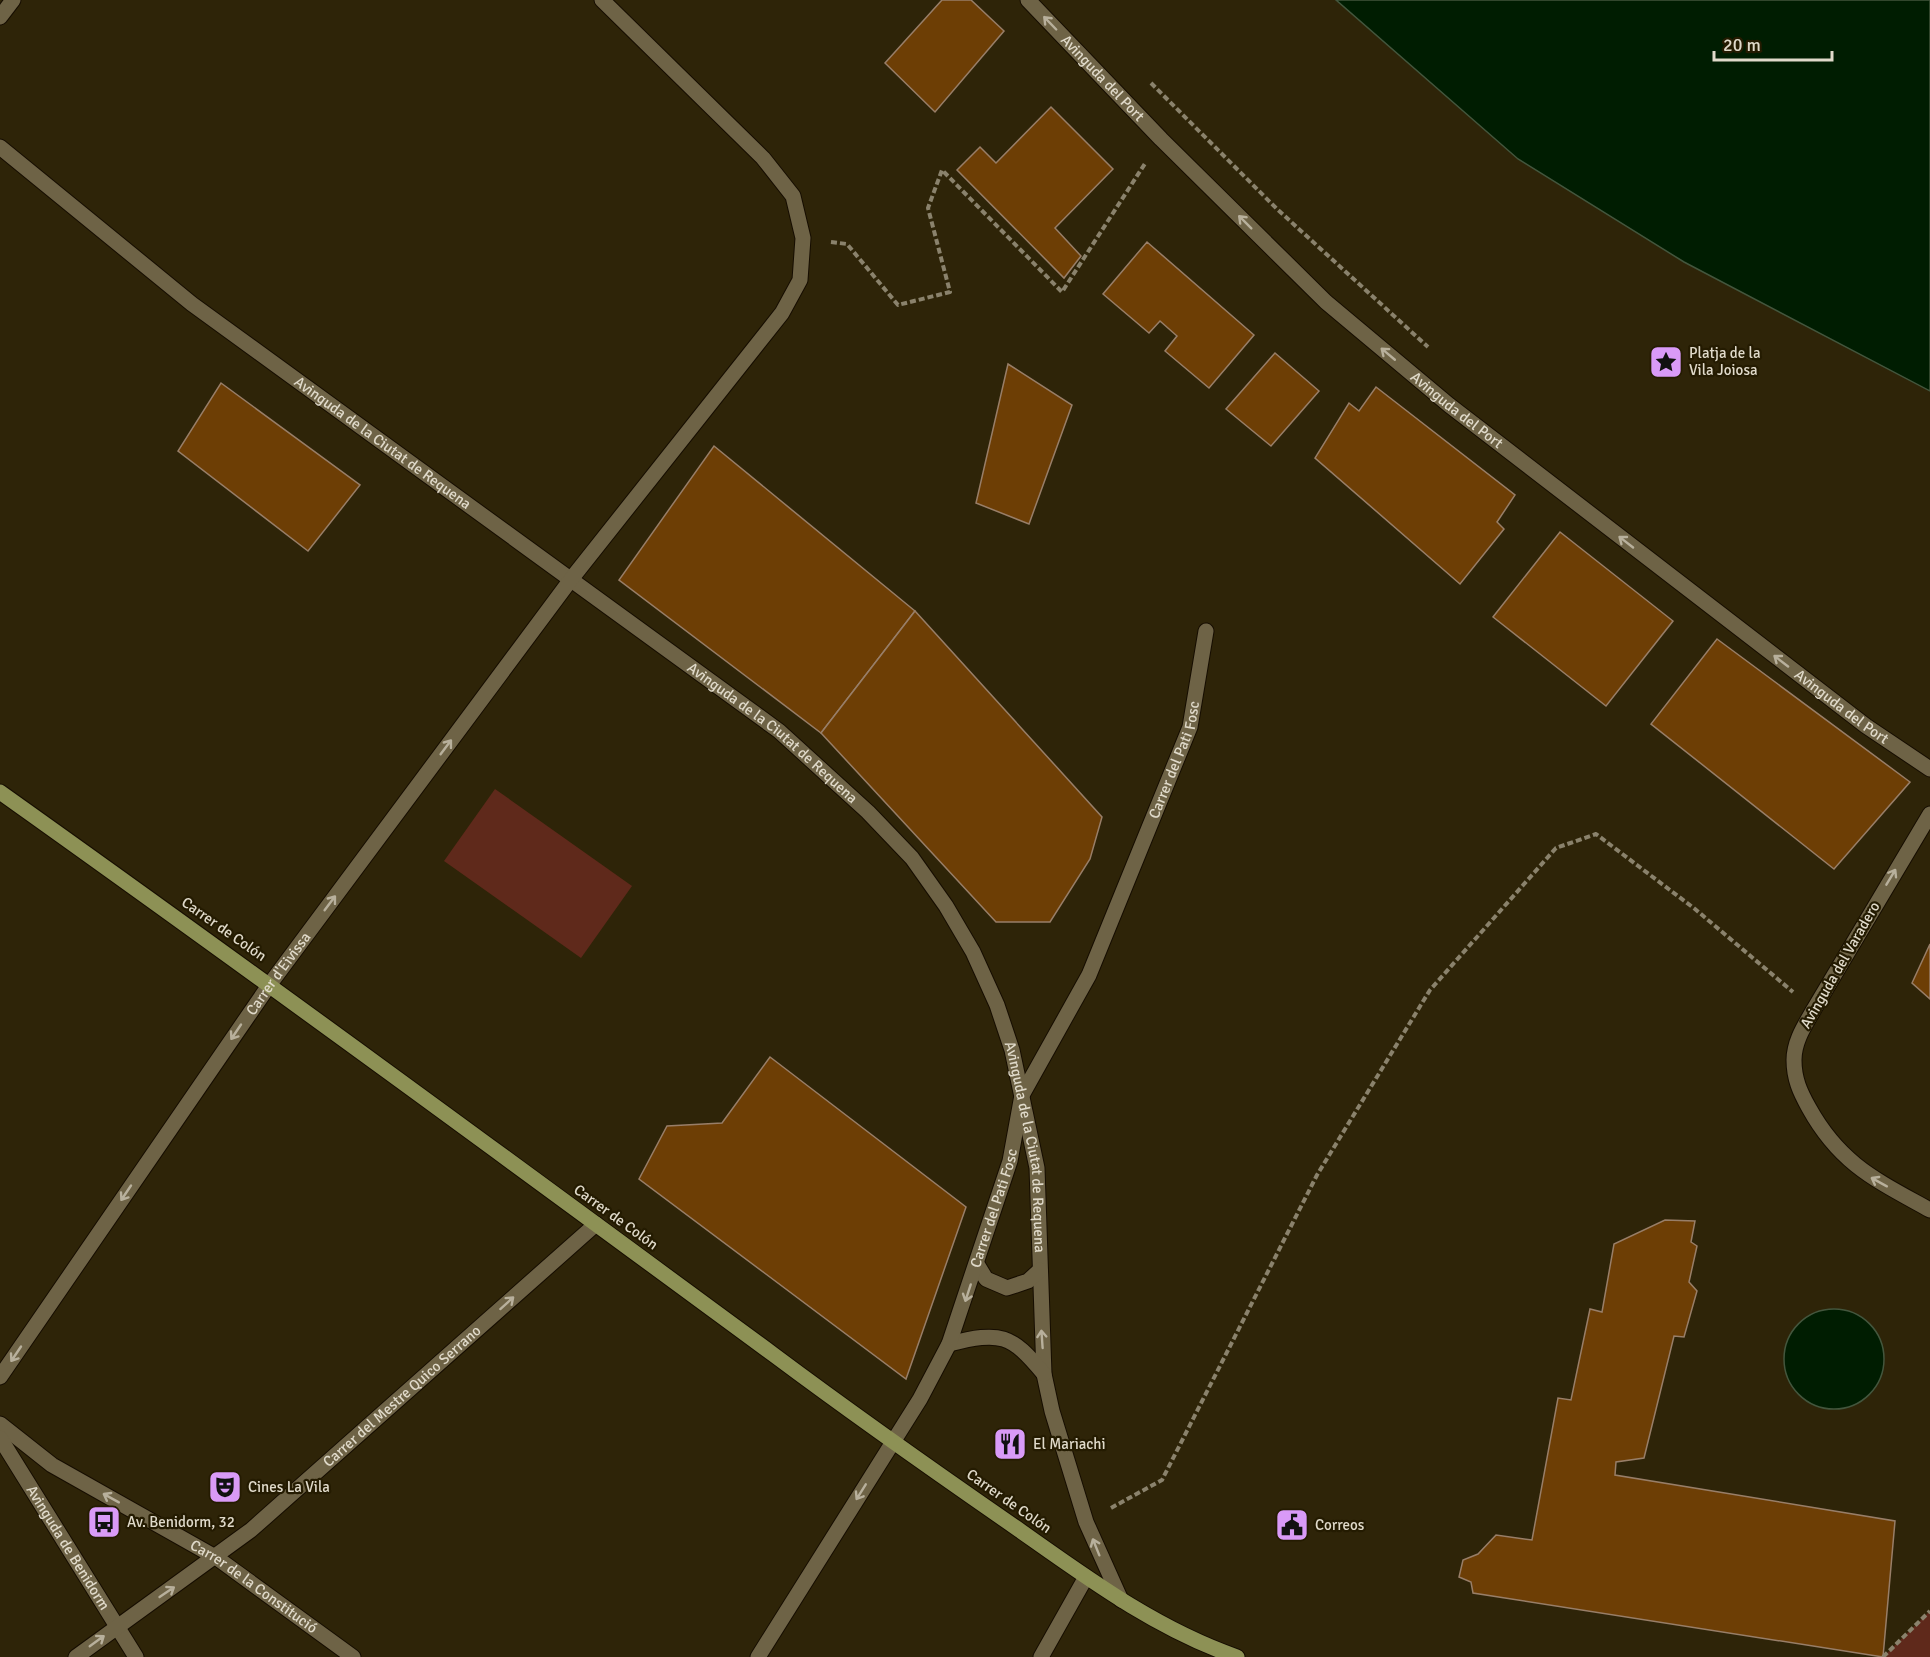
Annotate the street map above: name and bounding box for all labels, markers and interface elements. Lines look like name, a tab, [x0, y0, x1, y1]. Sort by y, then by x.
one-way arrow	[1043, 15, 1057, 30]
scale bar	[1714, 24, 1832, 62]
street label: Avinguda del Port	[1057, 31, 1148, 125]
text: 20 m	[1723, 34, 1761, 56]
one-way arrow	[1238, 215, 1252, 230]
place icon: Platja de la Vila Joiosa	[1648, 344, 1684, 380]
place label: Platja de la Vila Joiosa	[1689, 344, 1761, 379]
one-way arrow	[1380, 348, 1396, 361]
street label: Avinguda del Port	[1407, 368, 1507, 452]
street label: Avinguda de la Ciutat de Requena	[291, 373, 475, 513]
one-way arrow	[1618, 535, 1634, 548]
one-way arrow	[1773, 654, 1789, 667]
street label: Avinguda de la Ciutat de Requena	[684, 658, 861, 807]
street label: Avinguda del Port	[1791, 665, 1892, 748]
street label: Carrer del Pati Fosc	[1145, 700, 1203, 821]
one-way arrow	[440, 739, 452, 755]
one-way arrow	[1886, 869, 1898, 886]
street label: Carrer de Colón	[178, 893, 270, 965]
one-way arrow	[323, 896, 336, 912]
street label: Avinguda del Varadero	[1796, 898, 1884, 1031]
street label: Carrer d'Eivissa	[242, 928, 315, 1019]
one-way arrow	[230, 1023, 242, 1040]
street label: Avinguda de la Ciutat de Requena	[1001, 1039, 1049, 1253]
street label: Carrer del Pati Fosc	[966, 1147, 1021, 1270]
one-way arrow	[1871, 1175, 1888, 1187]
street label: Carrer de Colón	[571, 1181, 661, 1253]
one-way arrow	[120, 1184, 132, 1201]
one-way arrow	[961, 1283, 972, 1302]
one-way arrow	[499, 1296, 514, 1310]
street label: Carrer del Mestre Quico Serrano	[319, 1321, 485, 1471]
one-way arrow	[1036, 1330, 1047, 1350]
one-way arrow	[10, 1345, 22, 1362]
restaurant icon: El Mariachi	[992, 1426, 1028, 1462]
place label: El Mariachi	[1033, 1435, 1106, 1453]
street label: Carrer de Colón	[963, 1465, 1055, 1537]
theatre icon: Cines La Vila	[207, 1469, 243, 1505]
place label: Cines La Vila	[248, 1478, 330, 1496]
street label: Avinguda de Benidorm	[22, 1482, 114, 1613]
one-way arrow	[855, 1483, 867, 1500]
one-way arrow	[103, 1492, 120, 1504]
bus stop icon: Av. Benidorm, 32	[86, 1504, 122, 1540]
public building icon: Correos	[1274, 1507, 1310, 1543]
place label: Av. Benidorm, 32	[127, 1513, 235, 1531]
place label: Correos	[1315, 1516, 1365, 1534]
street label: Carrer de la Constitució	[187, 1536, 321, 1637]
one-way arrow	[1090, 1539, 1101, 1557]
one-way arrow	[158, 1586, 174, 1598]
one-way arrow	[88, 1634, 104, 1647]

